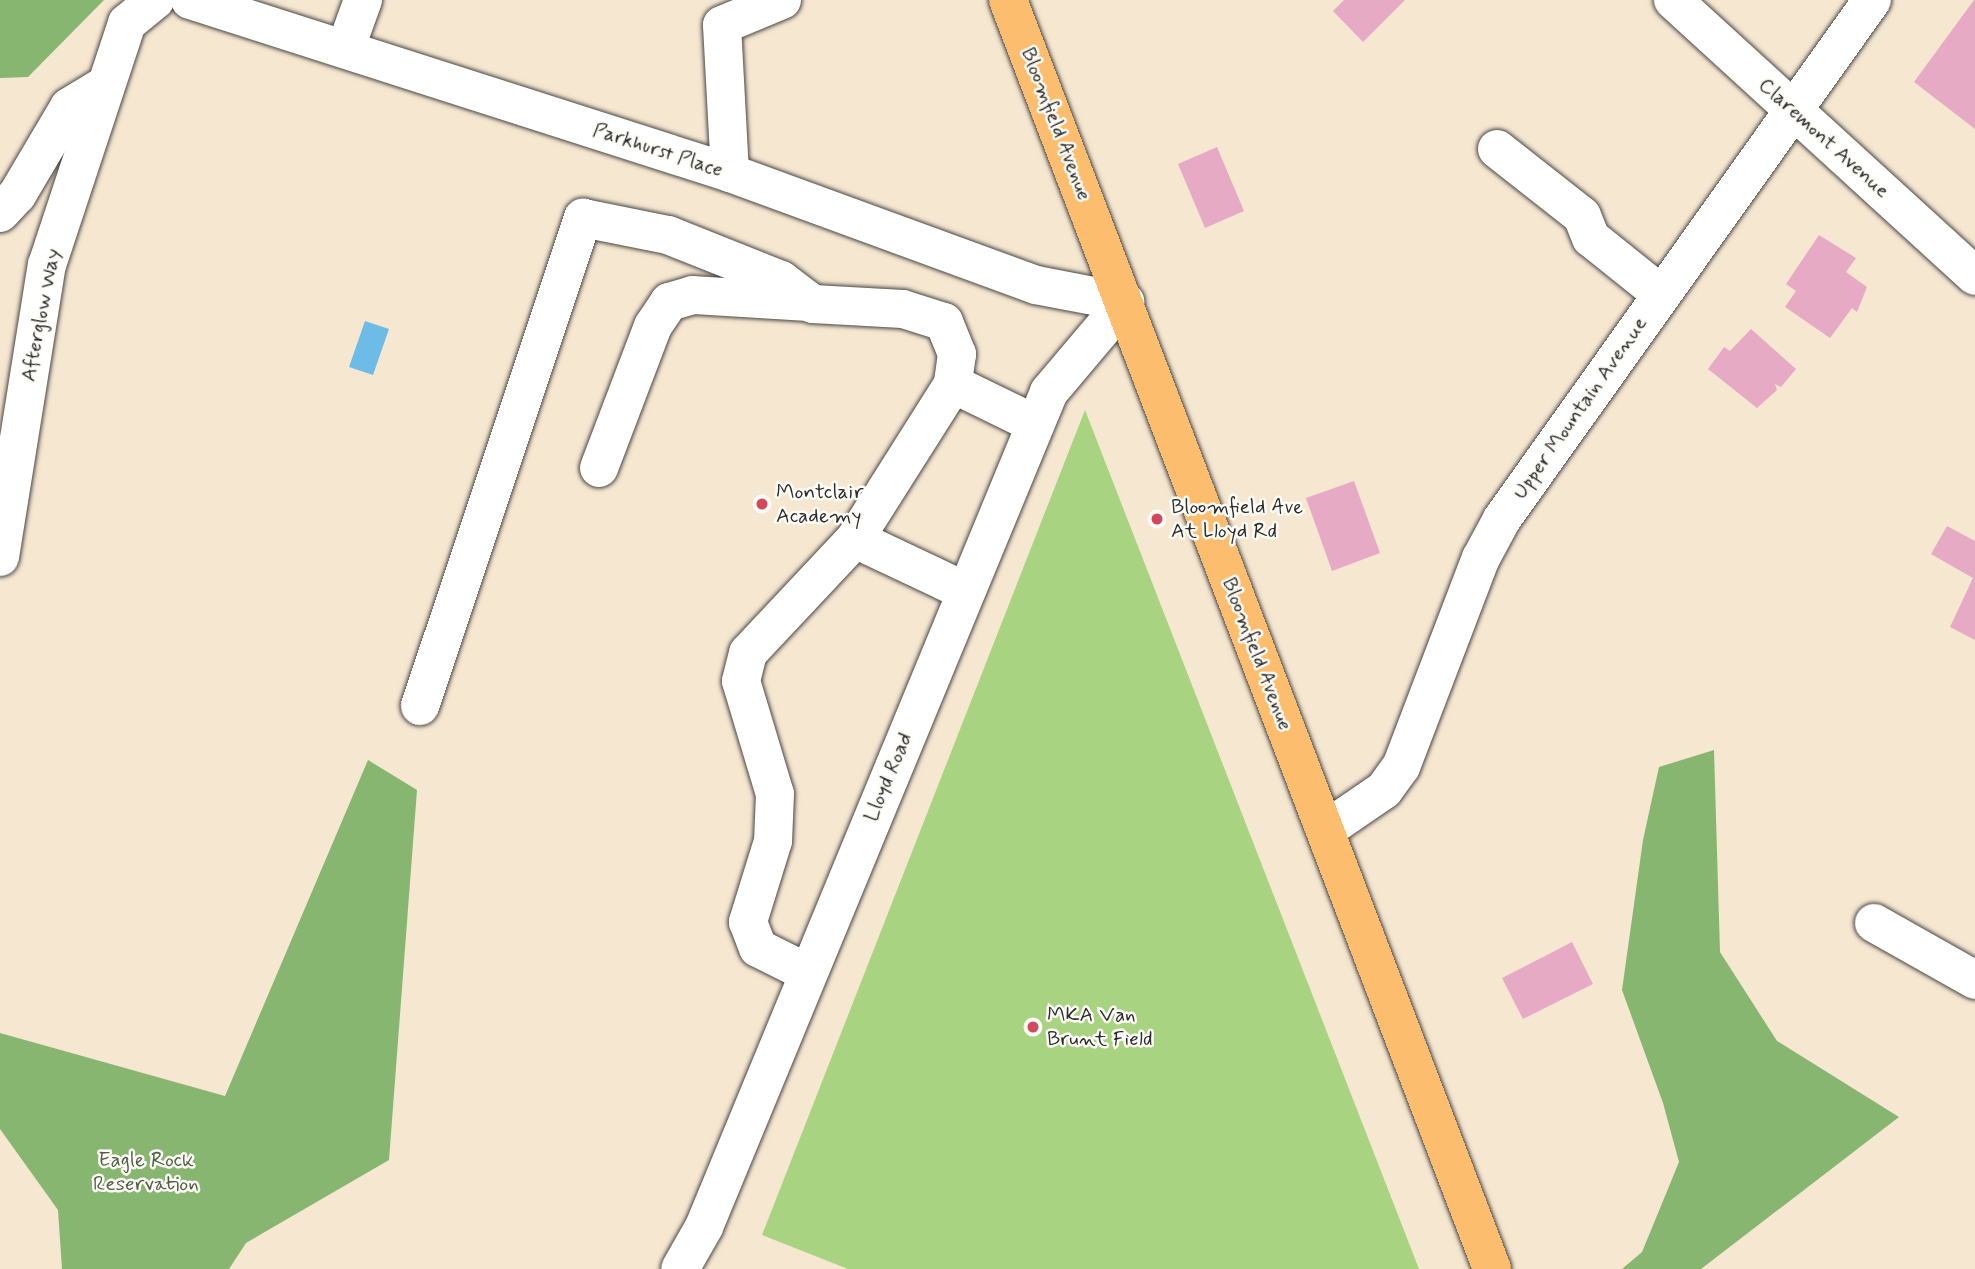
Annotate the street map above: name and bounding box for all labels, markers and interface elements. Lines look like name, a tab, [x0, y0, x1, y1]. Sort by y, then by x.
street label: Bloomfield Avenue	[1014, 42, 1098, 206]
street label: Claremont Avenue	[1753, 72, 1895, 204]
street label: Parkhurst Place	[590, 117, 726, 183]
street label: Afterglow Way	[16, 246, 66, 384]
street label: Upper Mountain Avenue	[1509, 314, 1651, 502]
place label: Montclair Academy	[776, 479, 863, 529]
place label: Bloomfield Ave At Lloyd Rd	[1171, 494, 1303, 544]
marker: Montclair Academy	[754, 496, 770, 512]
marker: Bloomfield Ave At Lloyd Rd	[1149, 511, 1165, 527]
street label: Bloomfield Avenue	[1215, 572, 1299, 736]
street label: Lloyd Road	[858, 729, 918, 825]
place label: MKA Van Brunt Field	[1047, 1002, 1154, 1052]
marker: MKA Van Brunt Field	[1025, 1019, 1041, 1035]
park label: Eagle Rock Reservation	[93, 1147, 199, 1197]

